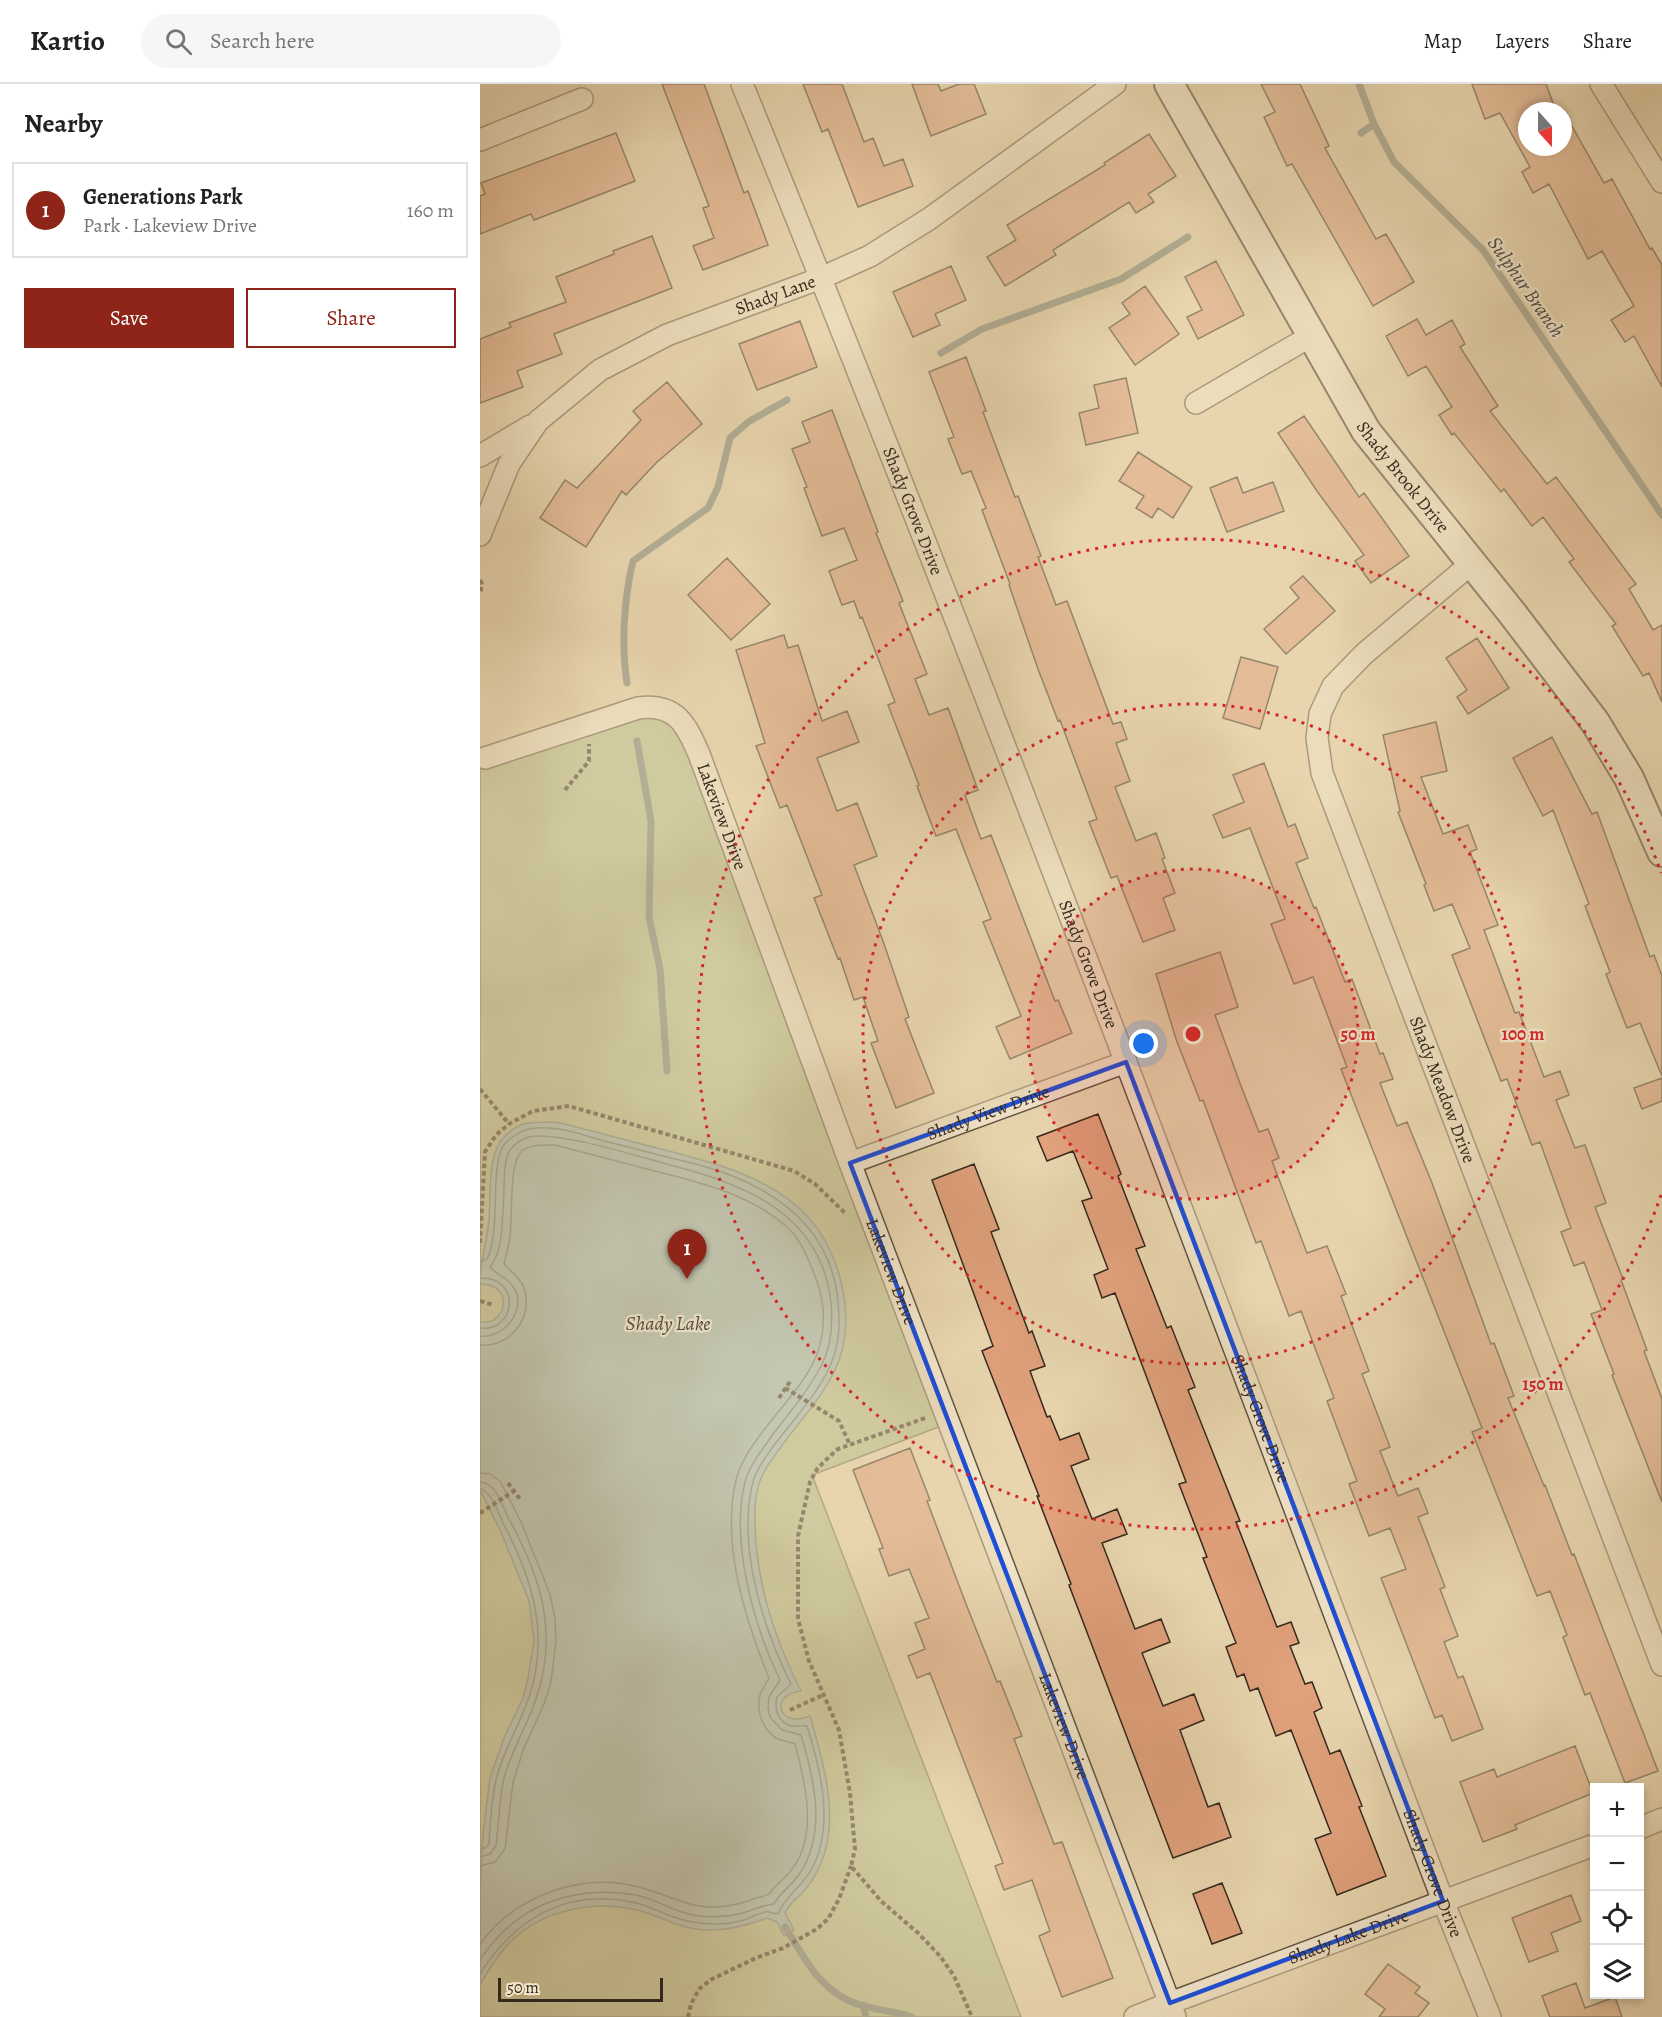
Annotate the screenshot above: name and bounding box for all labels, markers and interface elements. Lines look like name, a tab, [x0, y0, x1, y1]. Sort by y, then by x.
search box	[141, 14, 561, 68]
text: Kartio	[30, 22, 105, 60]
icon: search	[162, 25, 195, 58]
text: Search here	[210, 26, 315, 56]
text: Map	[1423, 27, 1462, 55]
text: Layers	[1495, 27, 1550, 55]
text: Share	[1583, 27, 1632, 55]
north arrow	[1518, 102, 1572, 156]
text: Nearby	[24, 106, 103, 141]
text: Generations Park	[83, 182, 243, 212]
text: 1	[42, 197, 49, 224]
text: 160 m	[407, 197, 454, 224]
text: Park · Lakeview Drive	[83, 212, 257, 239]
water label: Sulphur Branch	[1481, 231, 1571, 343]
street label: Shady Lane	[732, 269, 819, 321]
button: Save	[24, 288, 234, 348]
button: Share	[246, 288, 456, 348]
street label: Shady Brook Drive	[1351, 417, 1455, 538]
street label: Shady Grove Drive	[877, 444, 949, 578]
street label: Lakeview Drive	[691, 760, 753, 873]
street label: Shady Grove Drive	[1053, 897, 1124, 1032]
street label: Shady Meadow Drive	[1404, 1013, 1482, 1166]
text: 50 m	[1341, 1022, 1375, 1046]
text: 100 m	[1502, 1022, 1544, 1046]
centre of rings	[1183, 1024, 1203, 1044]
your location	[1129, 1029, 1158, 1058]
street label: Shady View Drive	[923, 1079, 1053, 1146]
street label: Lakeview Drive	[860, 1215, 923, 1328]
pin: 1	[668, 1230, 706, 1279]
water label: Shady Lake	[626, 1310, 710, 1337]
street label: Shady Grove Drive	[1226, 1351, 1296, 1486]
text: 150 m	[1522, 1372, 1564, 1396]
street label: Lakeview Drive	[1033, 1669, 1095, 1783]
map controls	[1590, 1783, 1644, 1999]
button: +	[1590, 1783, 1644, 1837]
street label: Shady Grove Drive	[1397, 1806, 1468, 1941]
button: −	[1590, 1837, 1644, 1891]
button: locate	[1590, 1891, 1644, 1945]
street label: Shady Lake Drive	[1285, 1903, 1412, 1970]
button: layers	[1590, 1945, 1644, 1999]
scale bar	[498, 1975, 663, 2002]
text: 50 m	[507, 1977, 539, 1999]

